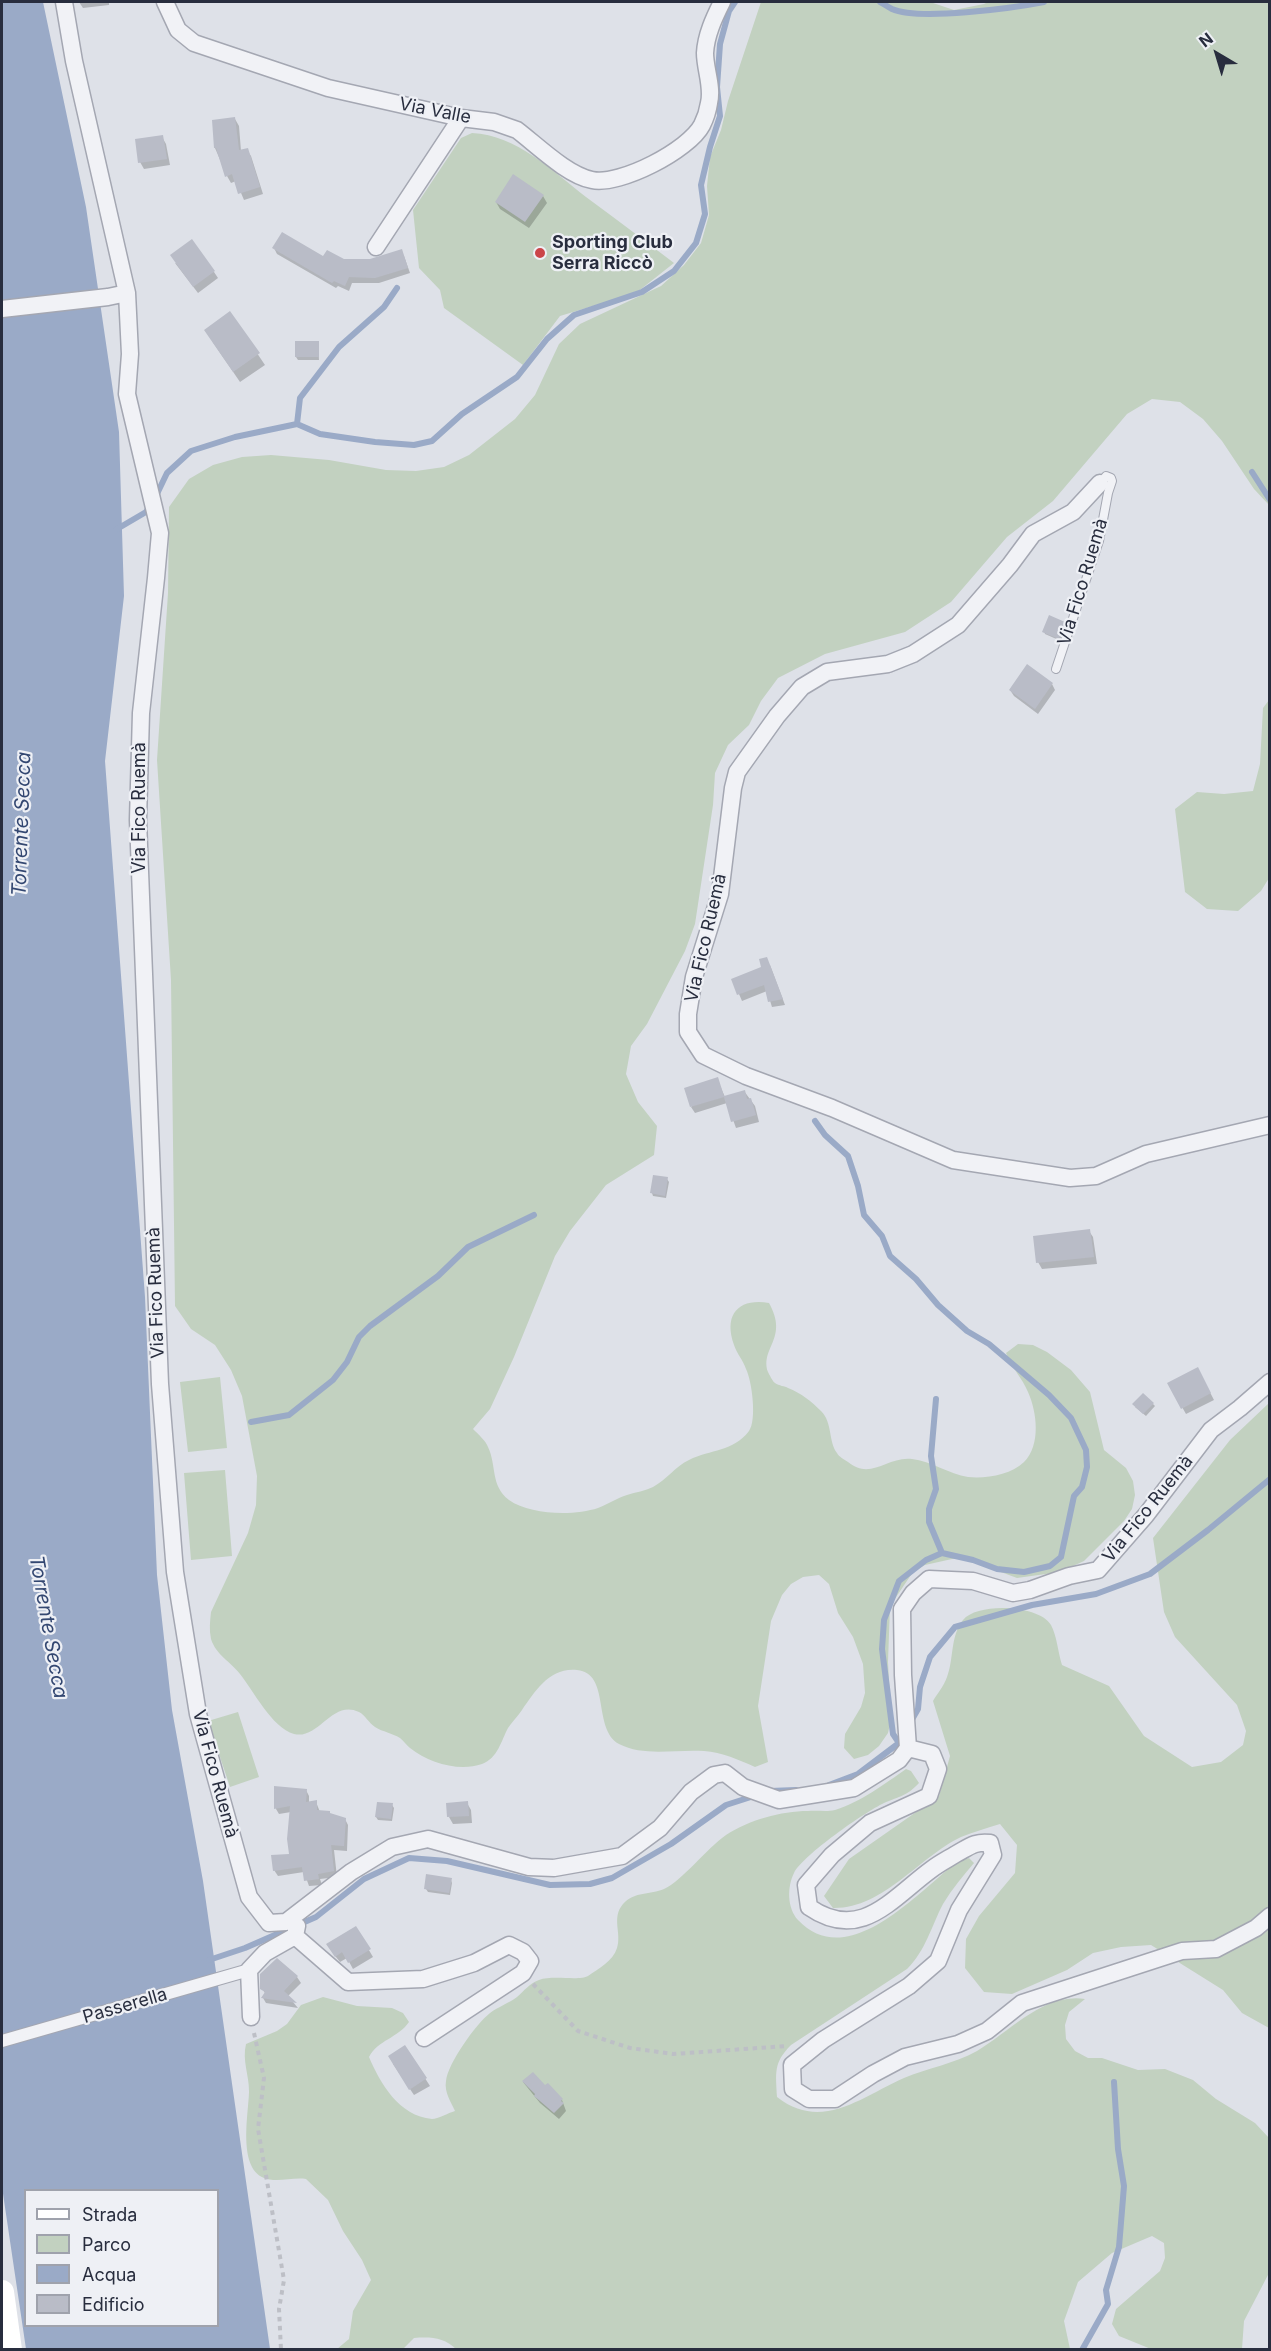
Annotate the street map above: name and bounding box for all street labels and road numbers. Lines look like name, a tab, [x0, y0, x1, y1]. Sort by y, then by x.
street label: Via Valle	[397, 93, 473, 129]
street label: Via Fico Ruemà	[1053, 516, 1113, 648]
street label: Via Fico Ruemà	[129, 742, 151, 874]
street label: Via Fico Ruemà	[681, 871, 731, 1005]
street label: Via Fico Ruemà	[143, 1227, 169, 1359]
street label: Via Fico Ruemà	[1098, 1451, 1198, 1567]
street label: Via Fico Ruemà	[188, 1708, 242, 1840]
street label: Passerella	[80, 1984, 170, 2028]

